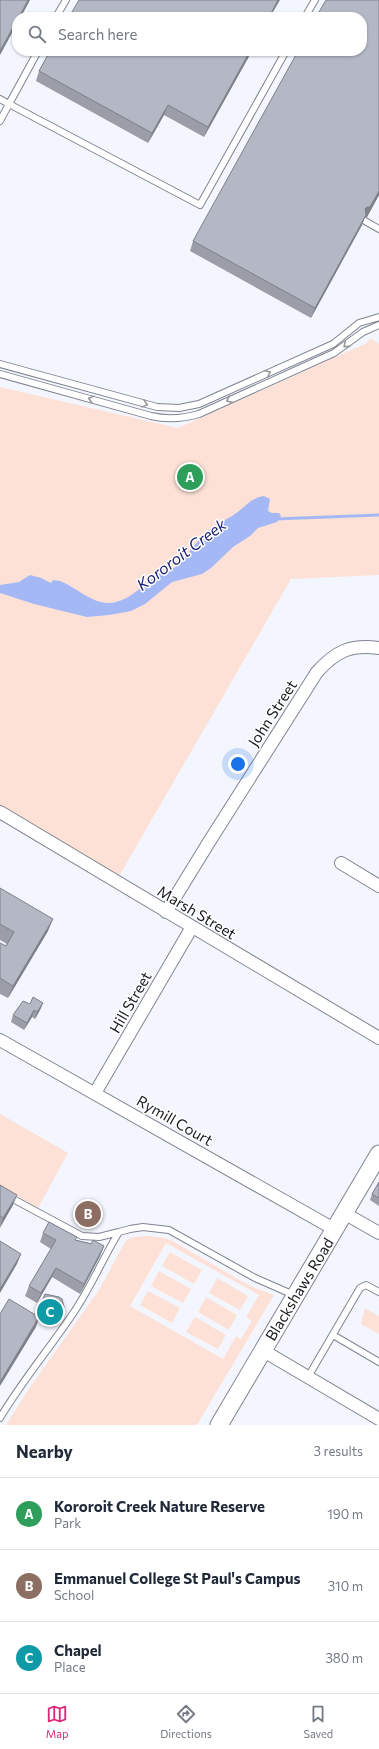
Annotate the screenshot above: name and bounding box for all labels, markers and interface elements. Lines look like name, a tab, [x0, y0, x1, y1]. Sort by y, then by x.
search box	[12, 12, 367, 56]
icon: search	[26, 23, 48, 45]
text: Search here	[58, 25, 137, 43]
one-way arrow	[343, 341, 351, 348]
one-way arrow	[263, 370, 271, 378]
one-way arrow	[88, 395, 95, 404]
one-way arrow	[225, 395, 233, 403]
one-way arrow	[142, 399, 149, 408]
pin: A	[177, 462, 203, 492]
water label: Kororoit Creek	[132, 514, 230, 594]
street label: John Street	[244, 676, 300, 750]
your location	[228, 754, 248, 774]
street label: Marsh Street	[154, 881, 240, 943]
street label: Hill Street	[105, 968, 155, 1036]
street label: Rymill Court	[134, 1091, 216, 1149]
pin: B	[75, 1199, 101, 1229]
street label: Blackshaws Road	[261, 1234, 337, 1344]
pin: C	[37, 1297, 63, 1327]
text: Nearby	[16, 1441, 73, 1462]
text: 3 results	[314, 1443, 363, 1459]
text: Kororoit Creek Nature Reserve	[54, 1497, 265, 1515]
text: A	[24, 1506, 34, 1522]
text: 190 m	[327, 1506, 363, 1522]
text: Park	[54, 1515, 81, 1531]
text: Emmanuel College St Paul's Campus	[54, 1569, 301, 1587]
text: B	[25, 1578, 33, 1594]
text: 310 m	[328, 1578, 363, 1594]
text: School	[54, 1587, 94, 1603]
text: Chapel	[54, 1641, 102, 1659]
text: C	[25, 1650, 33, 1666]
text: 380 m	[325, 1650, 363, 1666]
text: Place	[54, 1659, 86, 1675]
tab: Map	[46, 1703, 69, 1740]
tab: Directions	[160, 1703, 212, 1740]
tab: Saved	[303, 1703, 333, 1740]

